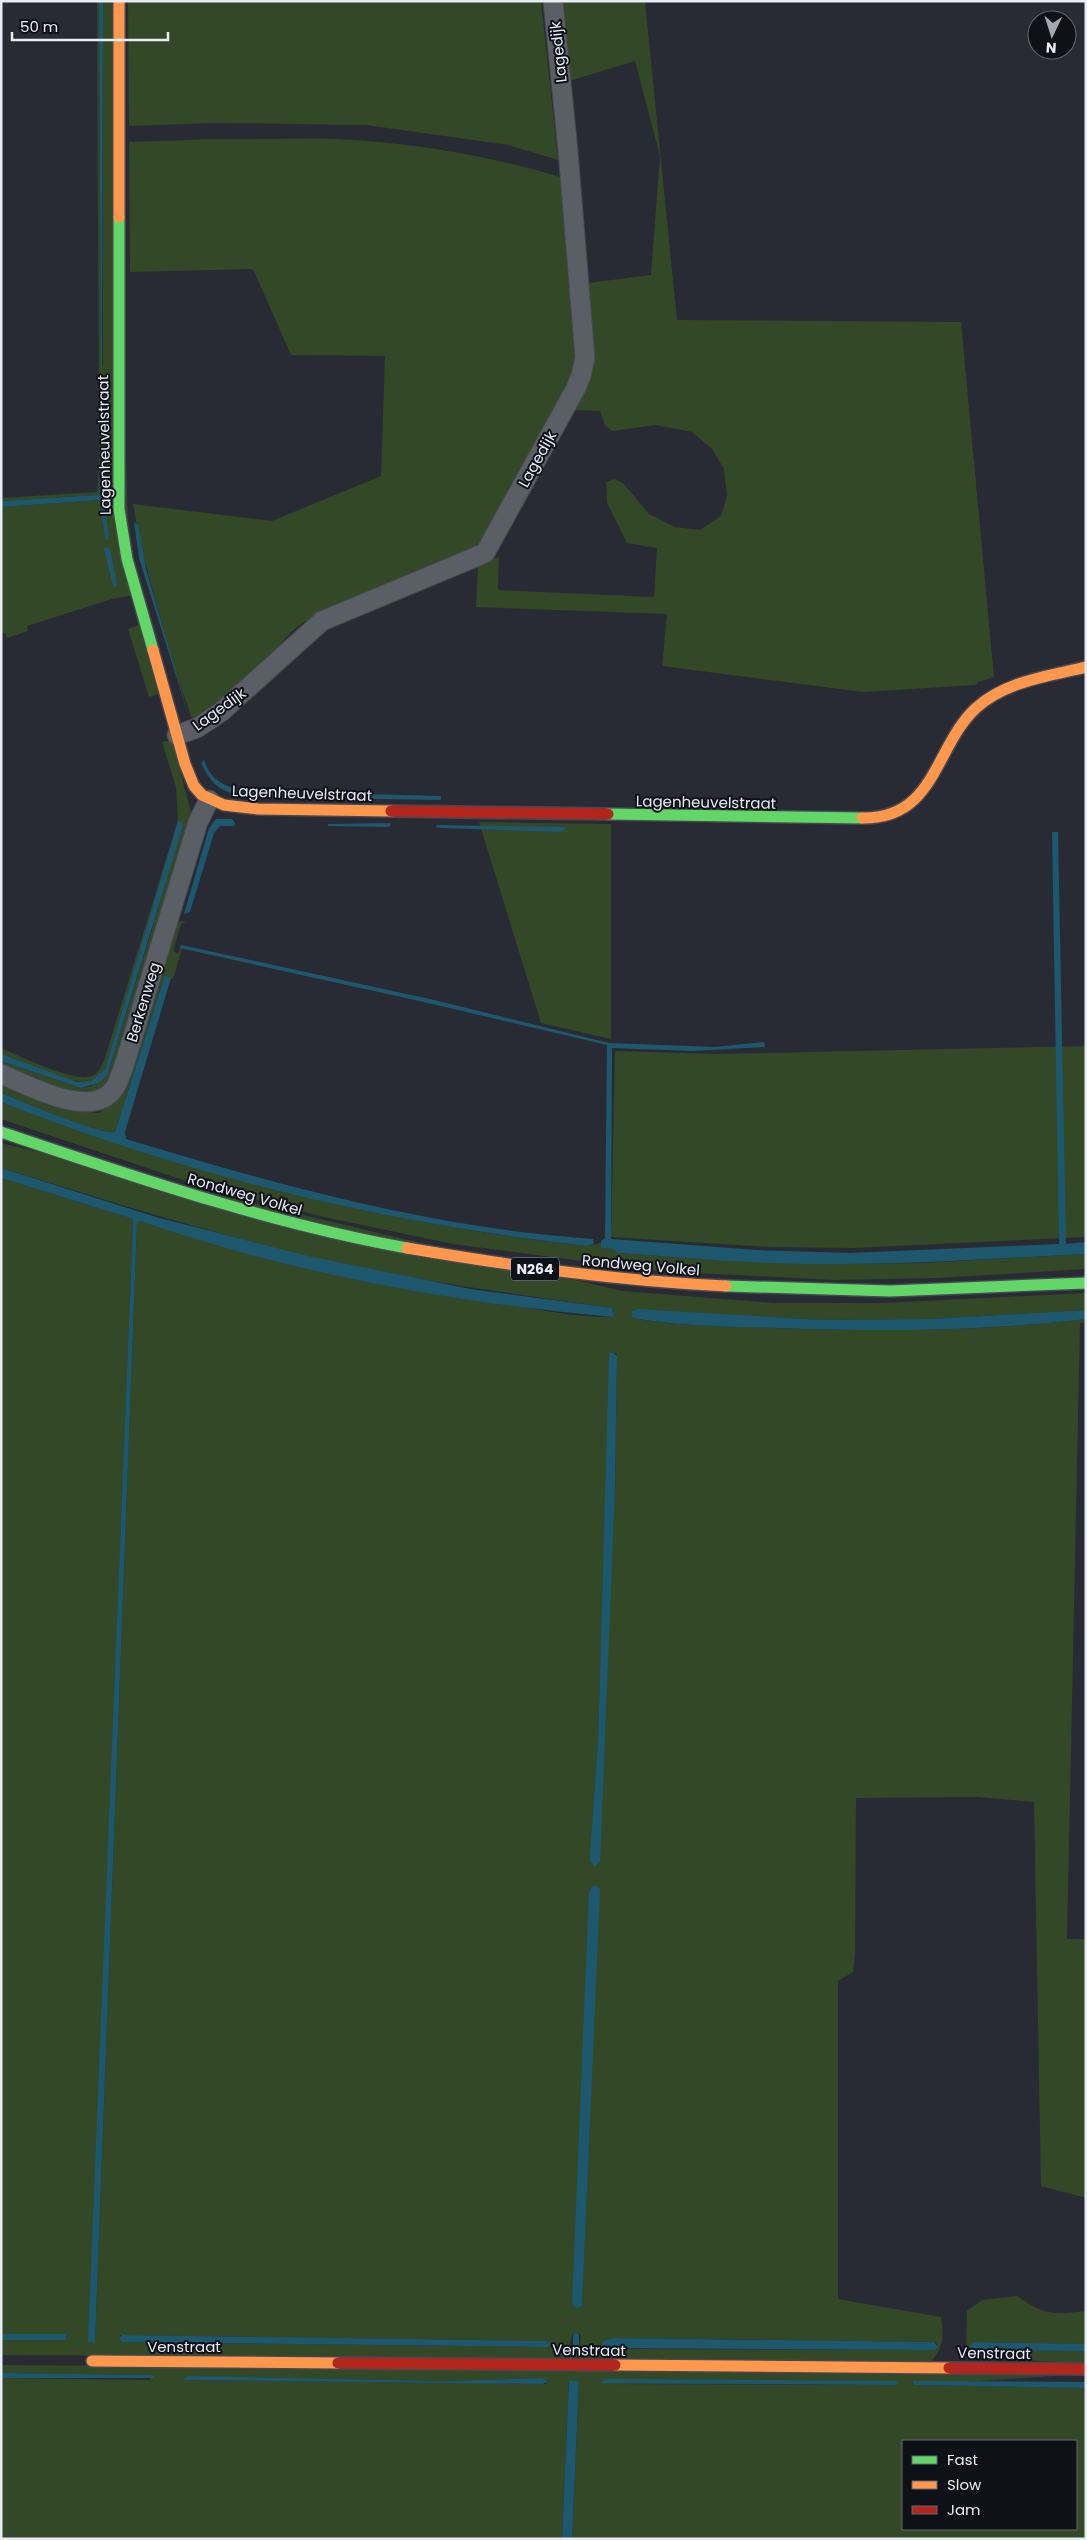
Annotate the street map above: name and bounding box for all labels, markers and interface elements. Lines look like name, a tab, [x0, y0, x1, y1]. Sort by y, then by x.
scale bar	[12, 10, 169, 42]
north arrow	[1027, 10, 1077, 60]
text: 50 m	[20, 16, 58, 37]
street label: Lagedijk	[544, 20, 572, 84]
text: N	[1045, 38, 1057, 58]
street label: Lagenheuvelstraat	[92, 375, 116, 515]
street label: Lagedijk	[513, 427, 561, 491]
street label: Lagedijk	[188, 682, 250, 736]
street label: Lagenheuvelstraat	[232, 780, 372, 806]
street label: Lagenheuvelstraat	[636, 790, 776, 814]
street label: Berkenweg	[121, 959, 165, 1045]
street label: Rondweg Volkel	[185, 1168, 305, 1220]
street label: Rondweg Volkel	[581, 1249, 701, 1281]
road number: N264	[511, 1258, 559, 1280]
street label: Venstraat	[147, 2336, 221, 2357]
street label: Venstraat	[552, 2339, 626, 2361]
street label: Venstraat	[957, 2342, 1031, 2364]
legend	[902, 2440, 1077, 2530]
text: Fast	[947, 2449, 978, 2470]
text: Slow	[947, 2474, 982, 2495]
text: Jam	[947, 2499, 981, 2520]

